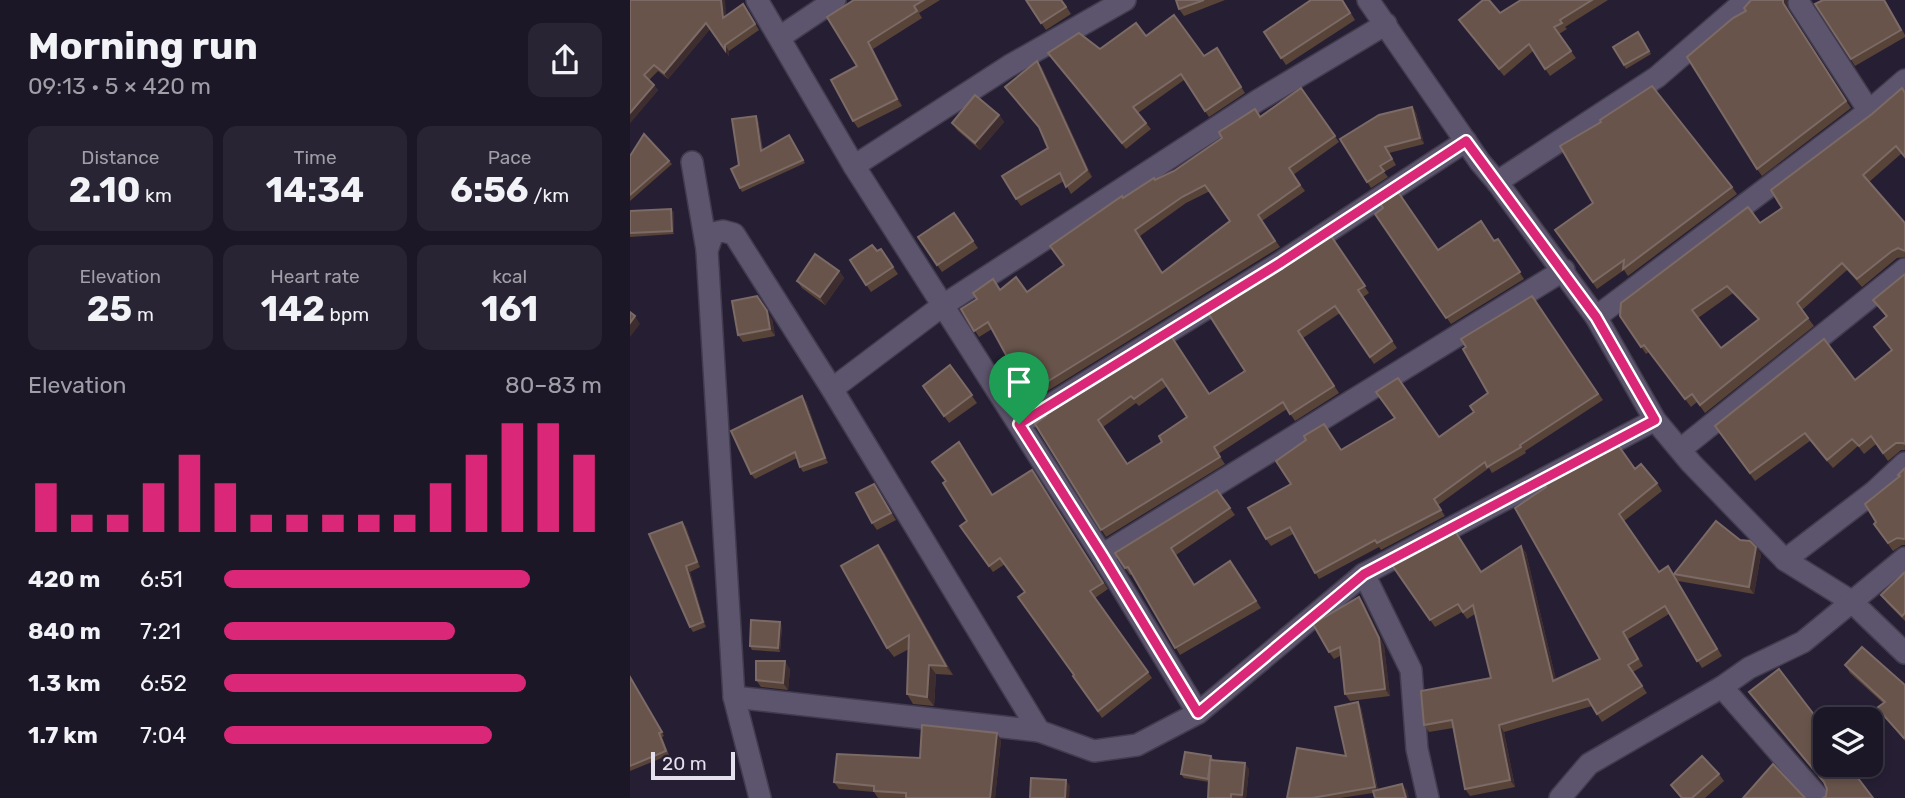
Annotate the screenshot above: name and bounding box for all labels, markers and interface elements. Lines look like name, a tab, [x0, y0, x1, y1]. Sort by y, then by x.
text: Morning run	[28, 23, 258, 69]
button: share	[528, 23, 602, 97]
text: 09:13 · 5 × 420 m	[28, 72, 211, 100]
text: Distance	[81, 146, 159, 169]
text: Time	[293, 146, 337, 169]
text: Pace	[488, 146, 531, 169]
text: 2.10	[69, 169, 140, 211]
text: 14:34	[266, 169, 364, 211]
text: 6:56	[450, 169, 529, 211]
text: km	[140, 184, 172, 207]
text: /km	[529, 184, 569, 207]
text: Elevation	[80, 265, 161, 288]
text: Heart rate	[270, 265, 360, 288]
text: kcal	[492, 265, 527, 288]
text: 25	[87, 288, 132, 330]
text: 142	[261, 288, 325, 330]
text: 161	[481, 288, 538, 330]
text: m	[132, 303, 154, 326]
text: bpm	[325, 303, 369, 326]
pin	[989, 352, 1049, 424]
icon: arrive	[1000, 363, 1038, 401]
text: Elevation	[28, 371, 127, 399]
text: 80–83 m	[505, 371, 602, 399]
text: 420 m	[28, 565, 100, 593]
text: 6:51	[140, 565, 183, 593]
text: 840 m	[28, 617, 101, 645]
text: 7:21	[140, 617, 181, 645]
text: 1.3 km	[28, 669, 101, 697]
text: 6:52	[140, 669, 187, 697]
map controls	[1813, 707, 1883, 777]
button: layers	[1813, 707, 1883, 777]
text: 1.7 km	[28, 721, 98, 749]
text: 7:04	[140, 721, 187, 749]
scale bar	[651, 749, 735, 781]
text: 20 m	[662, 752, 707, 775]

